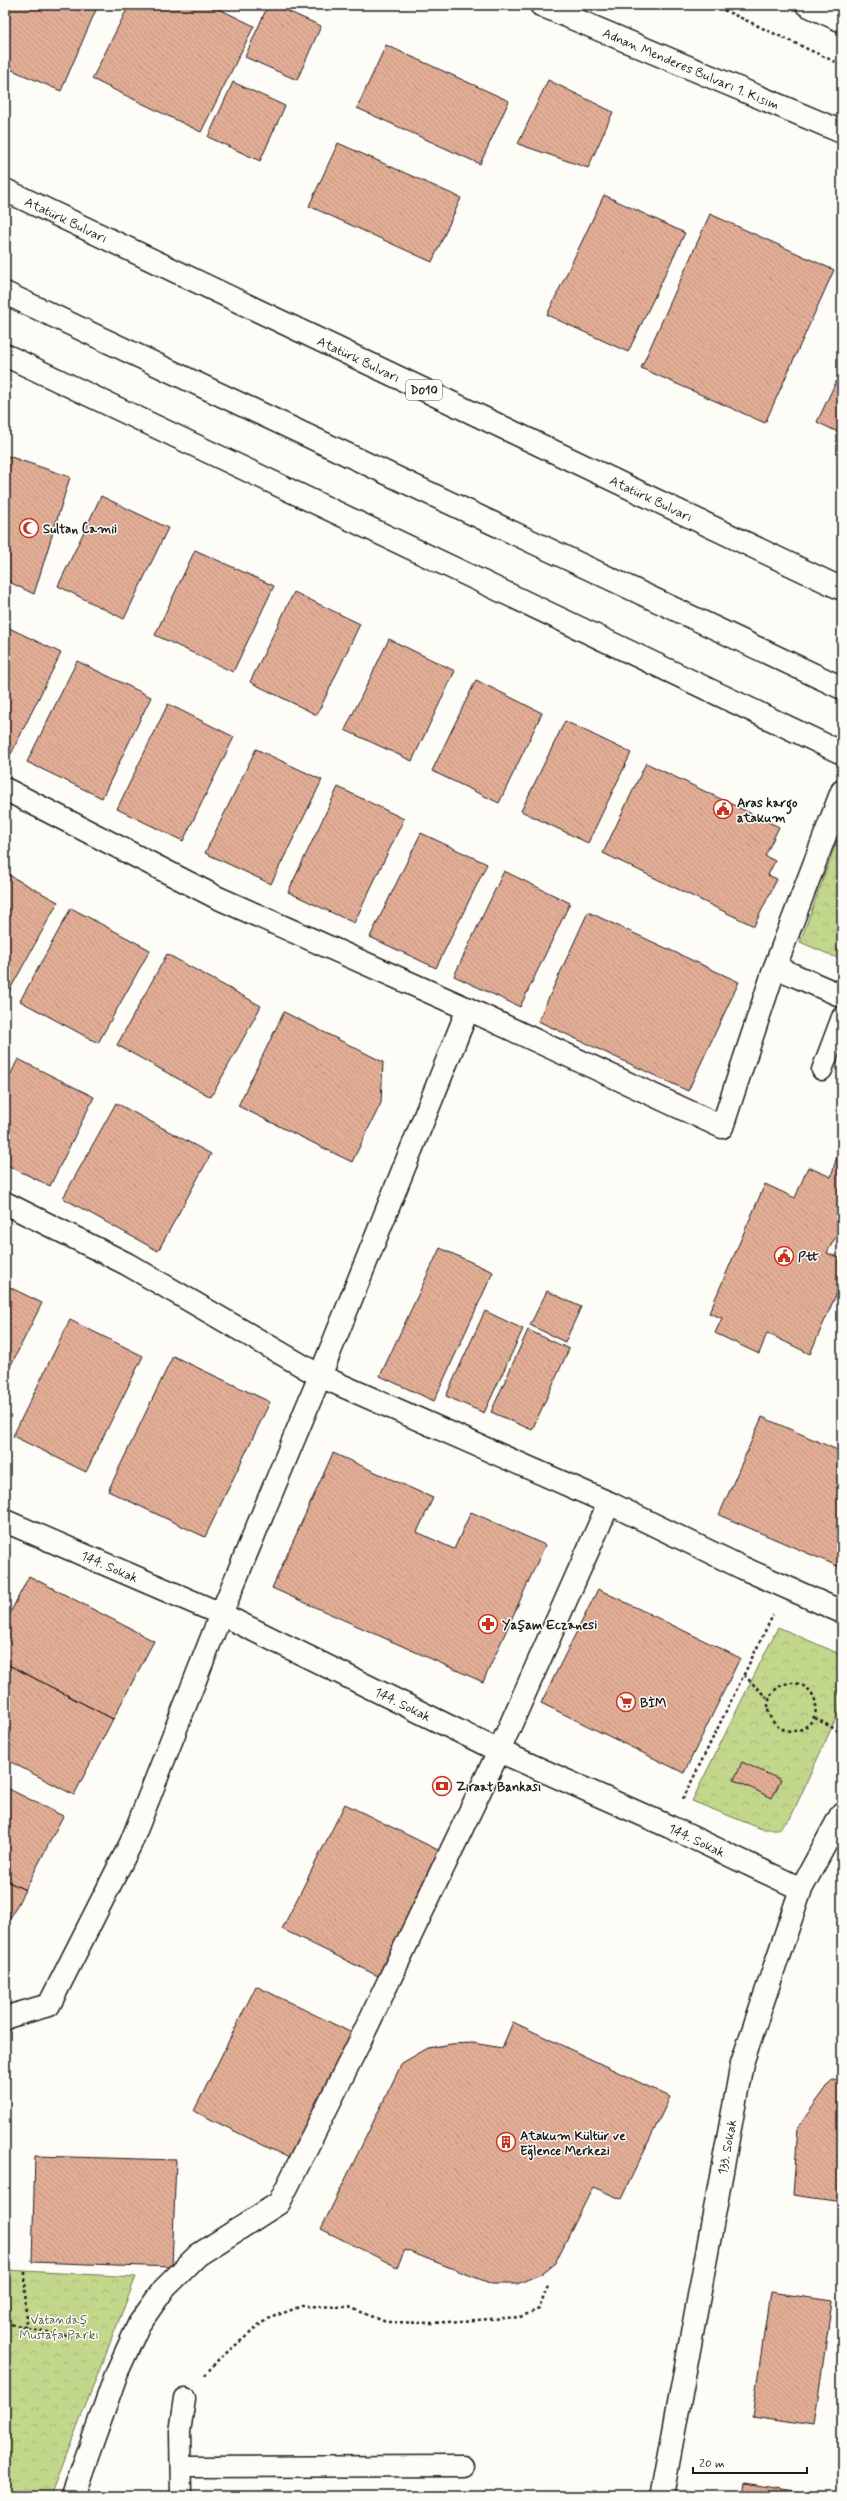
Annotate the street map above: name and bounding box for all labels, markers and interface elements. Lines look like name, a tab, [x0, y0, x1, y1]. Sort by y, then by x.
street label: Adnan Menderes Bulvarı 1. Kısım	[600, 25, 781, 114]
street label: Atatürk Bulvarı	[22, 194, 110, 248]
street label: Atatürk Bulvarı	[314, 333, 402, 387]
road number: D010	[406, 380, 442, 400]
street label: Atatürk Bulvarı	[607, 473, 695, 526]
mosque icon: Sultan Camii	[18, 517, 40, 539]
place label: Sultan Camii	[43, 521, 117, 538]
place label: Aras kargo atakum	[737, 795, 798, 827]
public building icon: Aras kargo atakum	[712, 798, 734, 820]
public building icon: Ptt	[773, 1245, 795, 1267]
place label: Ptt	[798, 1249, 820, 1266]
street label: 144. Sokak	[78, 1548, 141, 1587]
pharmacy icon: Yaşam Eczanesi	[477, 1613, 499, 1635]
place label: Yaşam Eczanesi	[502, 1617, 597, 1634]
street label: 144. Sokak	[371, 1684, 434, 1726]
supermarket icon: BİM	[615, 1691, 637, 1713]
place label: BİM	[640, 1695, 667, 1712]
bank icon: Ziraat Bankası	[431, 1775, 453, 1797]
place label: Ziraat Bankası	[456, 1779, 541, 1796]
street label: 144. Sokak	[665, 1820, 728, 1862]
street label: 133. Sokak	[715, 2118, 741, 2176]
place label: Atakum Kültür ve Eğlence Merkezi	[520, 2128, 626, 2161]
building icon: Atakum Kültür ve Eğlence Merkezi	[495, 2131, 517, 2153]
park label: Vatandaş Mustafa Parkı	[19, 2312, 99, 2344]
scale bar	[693, 2449, 807, 2475]
text: 20 m	[699, 2456, 725, 2472]

